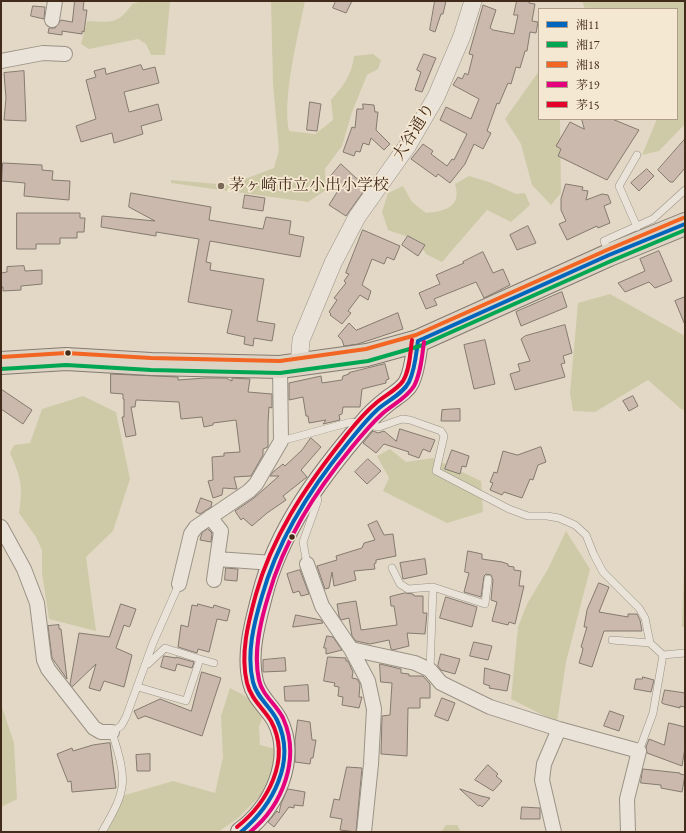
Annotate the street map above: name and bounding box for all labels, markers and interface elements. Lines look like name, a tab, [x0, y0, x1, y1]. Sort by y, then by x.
legend	[538, 8, 678, 120]
text: 湘11	[576, 17, 600, 33]
text: 湘17	[576, 37, 600, 53]
text: 湘18	[576, 57, 600, 73]
text: 茅19	[576, 77, 600, 93]
text: 茅15	[576, 97, 600, 113]
street label: 大谷通り	[389, 100, 439, 164]
place label: 茅ヶ崎市立小出小学校	[229, 176, 389, 196]
marker: 茅ヶ崎市立小出小学校	[216, 181, 226, 191]
unlabelled marker	[63, 348, 73, 358]
unlabelled marker	[287, 532, 297, 542]

